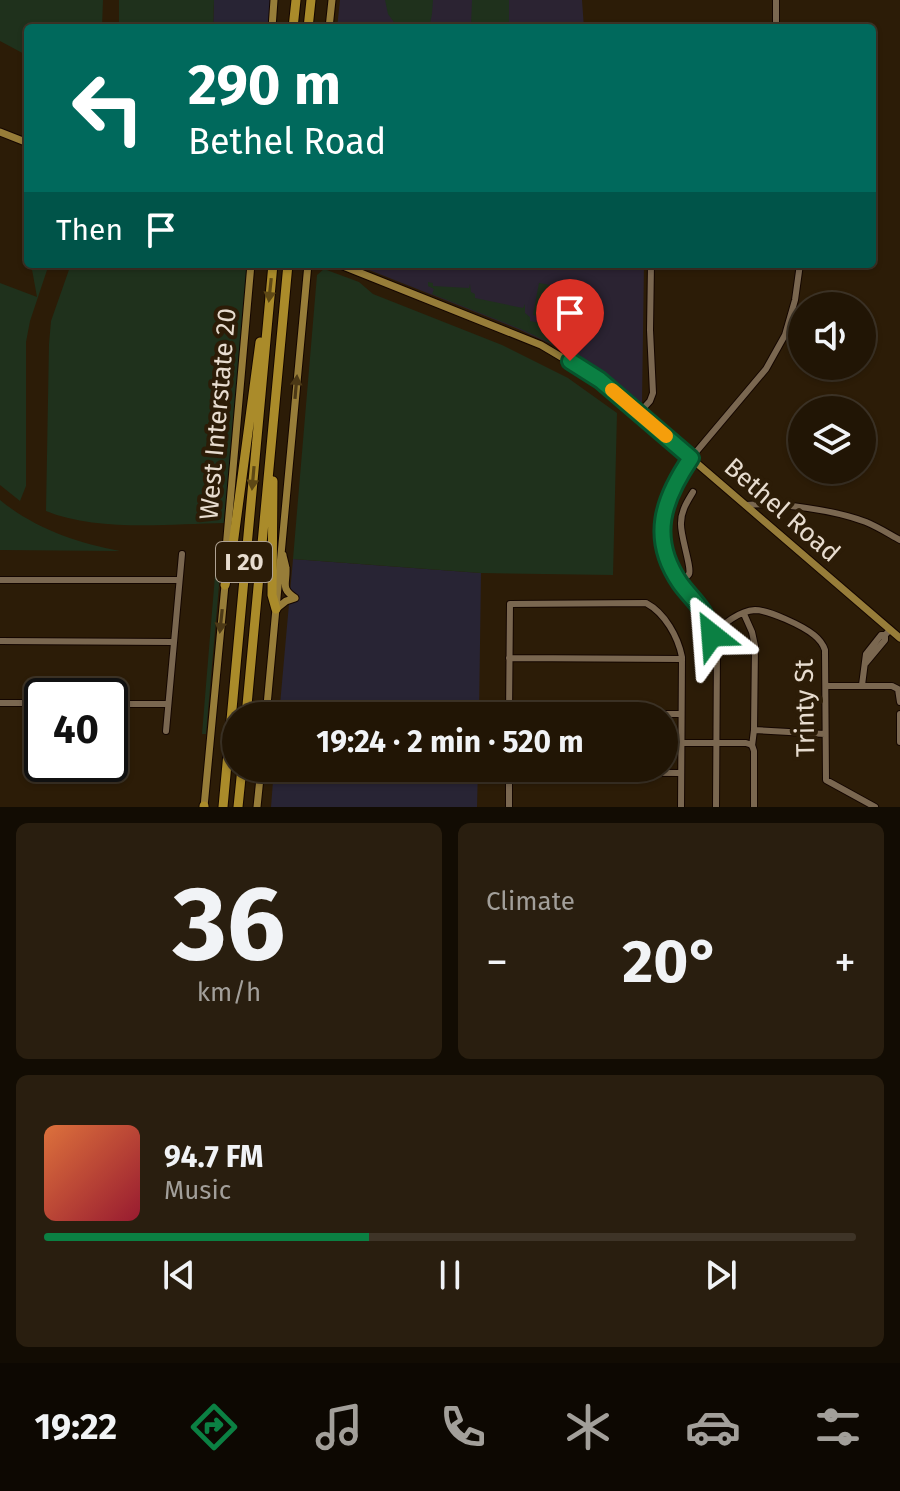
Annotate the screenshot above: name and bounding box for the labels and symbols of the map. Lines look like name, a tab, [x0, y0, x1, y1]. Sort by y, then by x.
one-way arrow	[264, 278, 277, 303]
pin	[536, 279, 604, 361]
street label: West Interstate 20	[193, 307, 243, 521]
one-way arrow	[290, 374, 303, 399]
street label: Bethel Road	[718, 451, 846, 569]
one-way arrow	[246, 466, 259, 491]
road number: I 20	[216, 542, 272, 582]
position arrow	[670, 593, 754, 677]
one-way arrow	[215, 609, 228, 634]
street label: Trinty St	[789, 658, 821, 757]
speed limit sign: 40	[24, 678, 128, 782]

